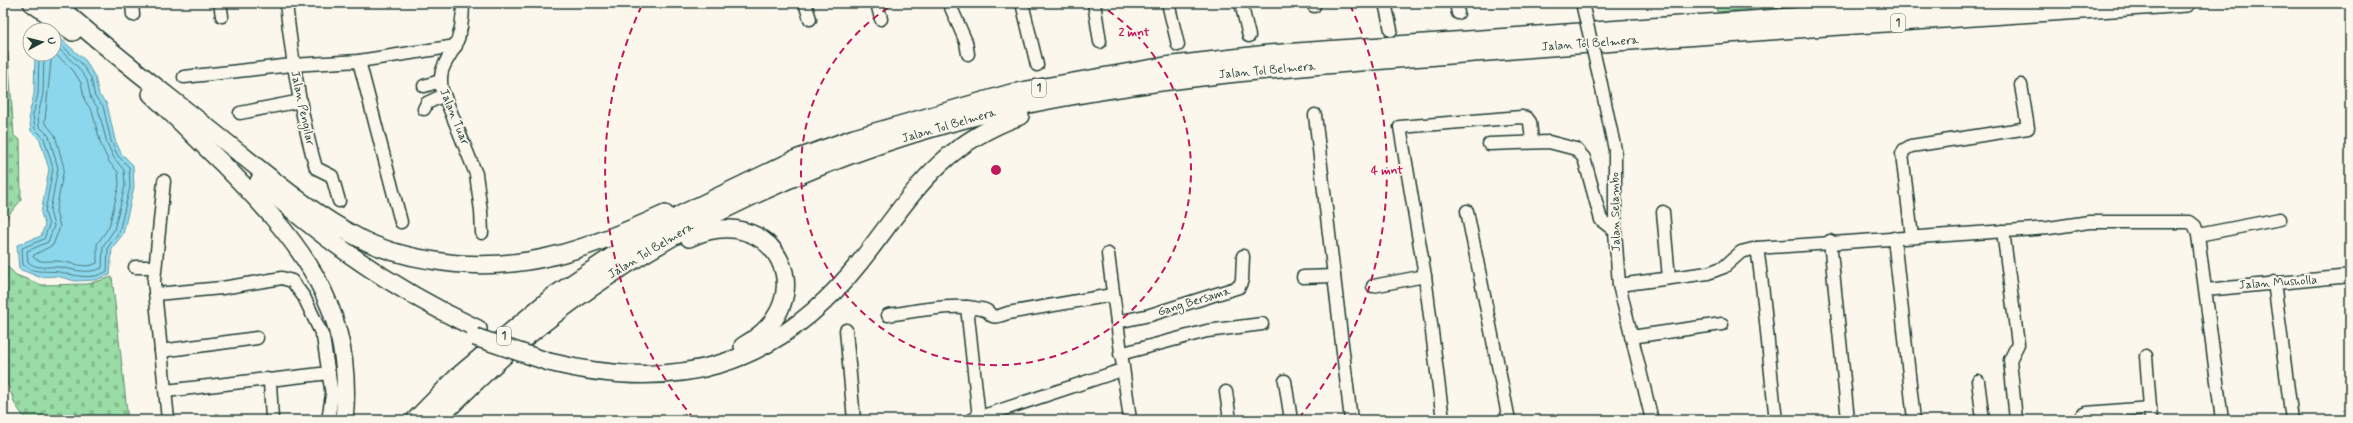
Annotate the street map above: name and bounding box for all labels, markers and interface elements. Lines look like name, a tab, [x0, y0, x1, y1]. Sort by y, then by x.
road number: 1	[1891, 14, 1905, 32]
north arrow	[22, 22, 62, 62]
text: 2 mnt	[1119, 25, 1150, 41]
street label: Jalan Tol Belmera	[1541, 33, 1640, 55]
text: U	[44, 36, 58, 45]
street label: Jalan Tol Belmera	[1218, 59, 1317, 83]
street label: Jalan Pengilar	[286, 69, 318, 147]
road number: 1	[1032, 79, 1046, 97]
street label: Jalan Tuar	[435, 86, 473, 148]
street label: Jalan Tol Belmera	[900, 105, 999, 147]
centre of rings	[989, 163, 1003, 177]
text: 4 mnt	[1371, 163, 1403, 179]
street label: Jalan Selambo	[1607, 172, 1625, 252]
street label: Jalan Tol Belmera	[605, 219, 697, 283]
street label: Jalan Musholla	[2238, 272, 2318, 294]
street label: Gang Bersama	[1156, 283, 1233, 321]
road number: 1	[497, 327, 511, 345]

